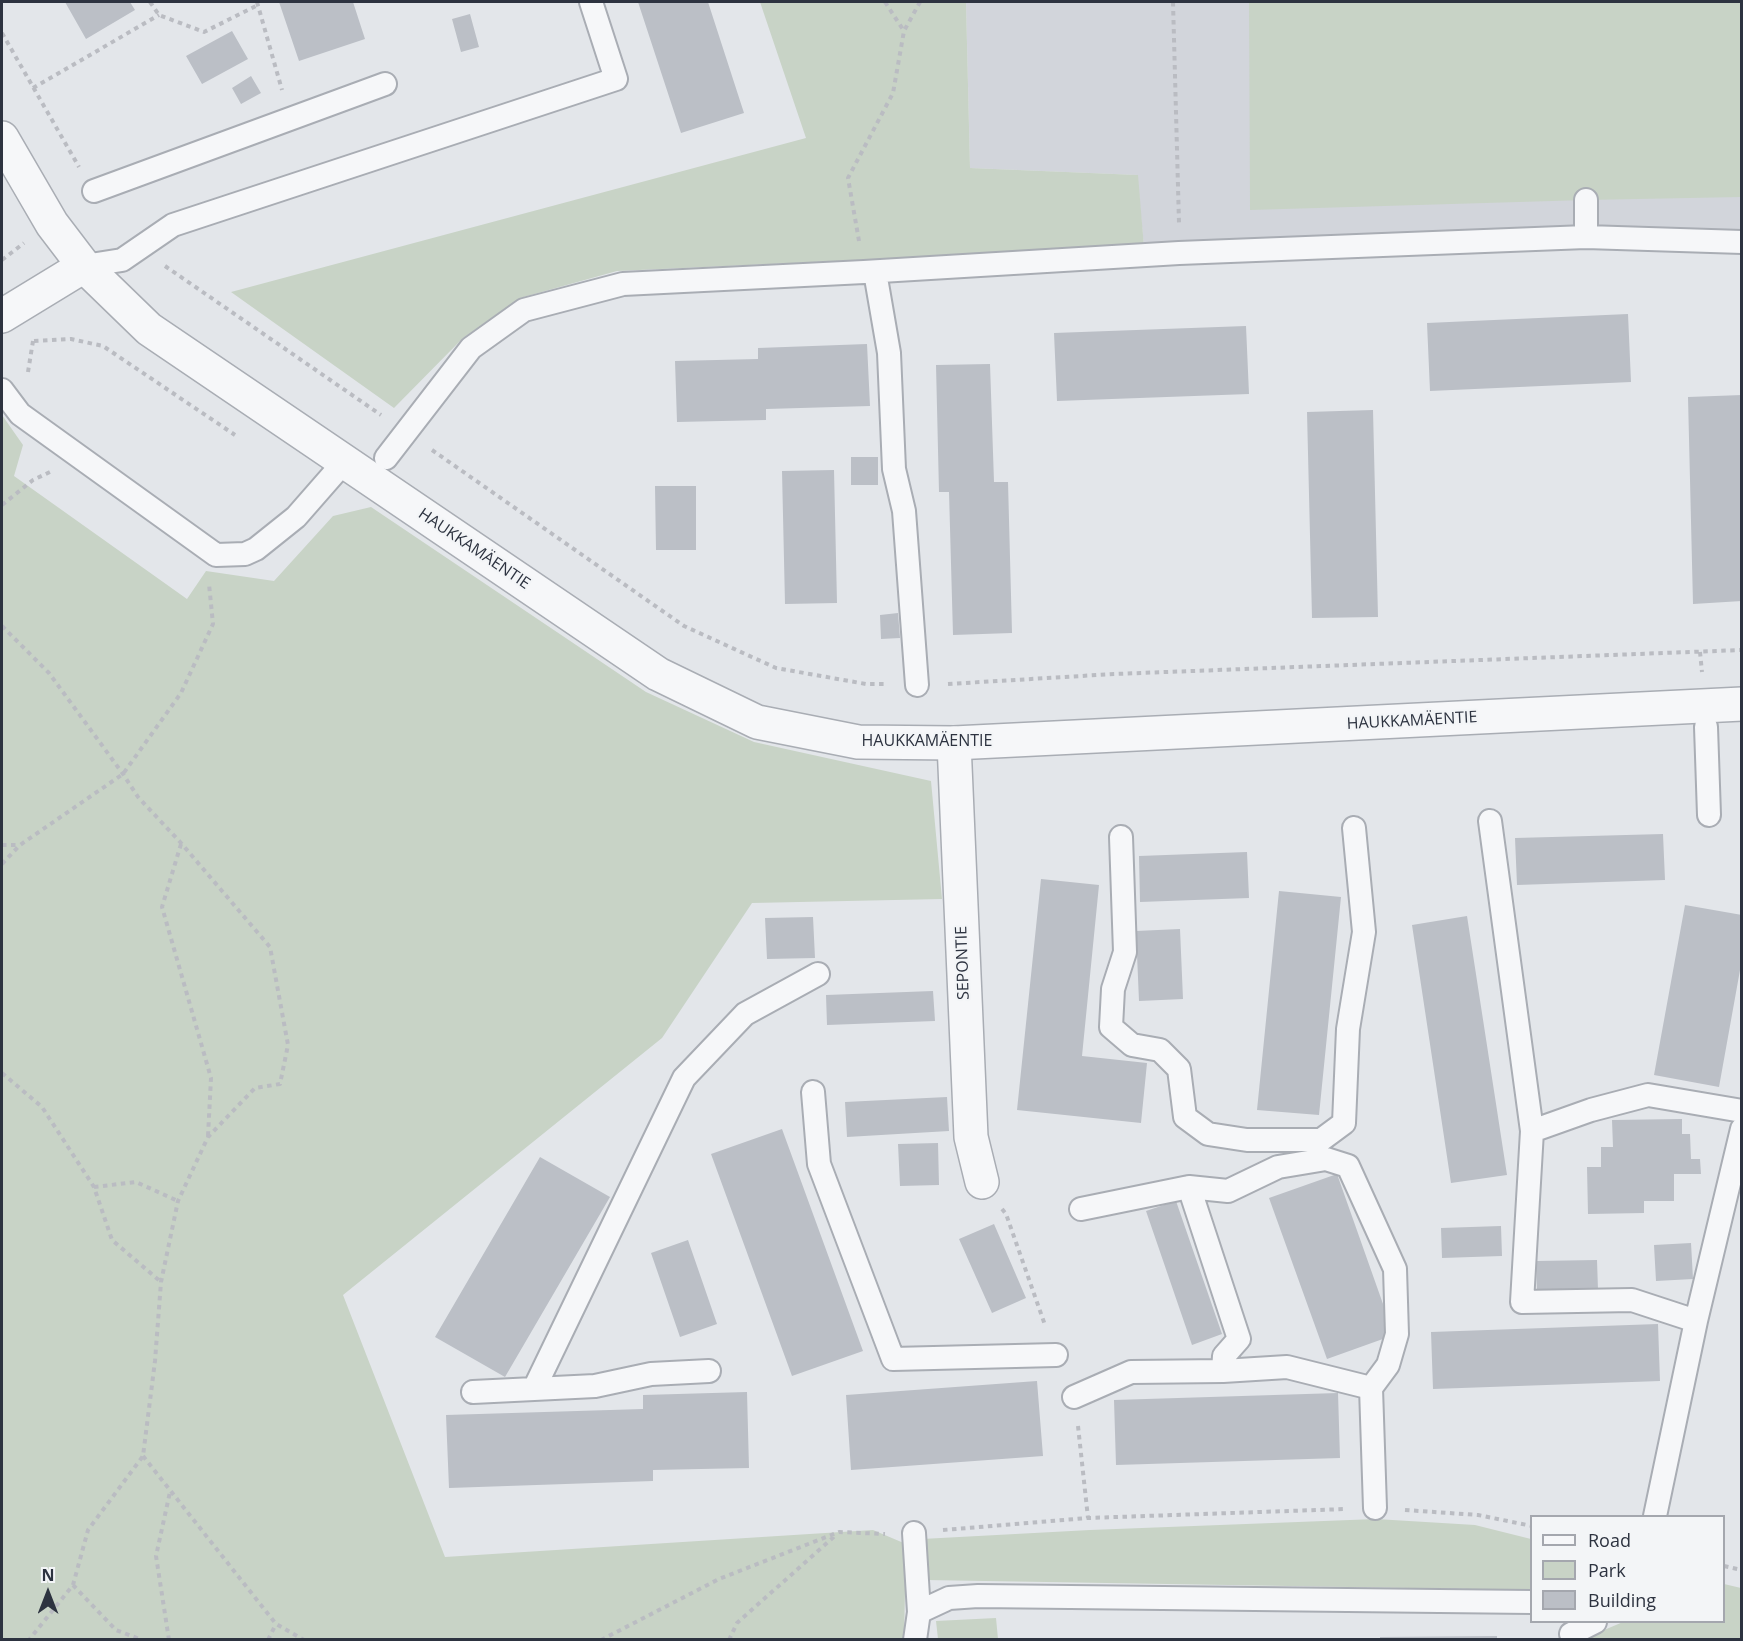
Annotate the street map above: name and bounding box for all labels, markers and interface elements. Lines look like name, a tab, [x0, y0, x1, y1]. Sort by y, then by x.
street label: HAUKKAMÄENTIE	[414, 504, 534, 594]
street label: HAUKKAMÄENTIE	[1346, 708, 1478, 734]
street label: HAUKKAMÄENTIE	[862, 731, 992, 751]
street label: SEPONTIE	[952, 926, 974, 1000]
legend	[1530, 1515, 1725, 1623]
text: Road	[1588, 1528, 1631, 1552]
text: Park	[1588, 1558, 1626, 1582]
north arrow	[18, 1563, 78, 1623]
text: N	[41, 1564, 55, 1586]
text: Building	[1588, 1588, 1656, 1612]

